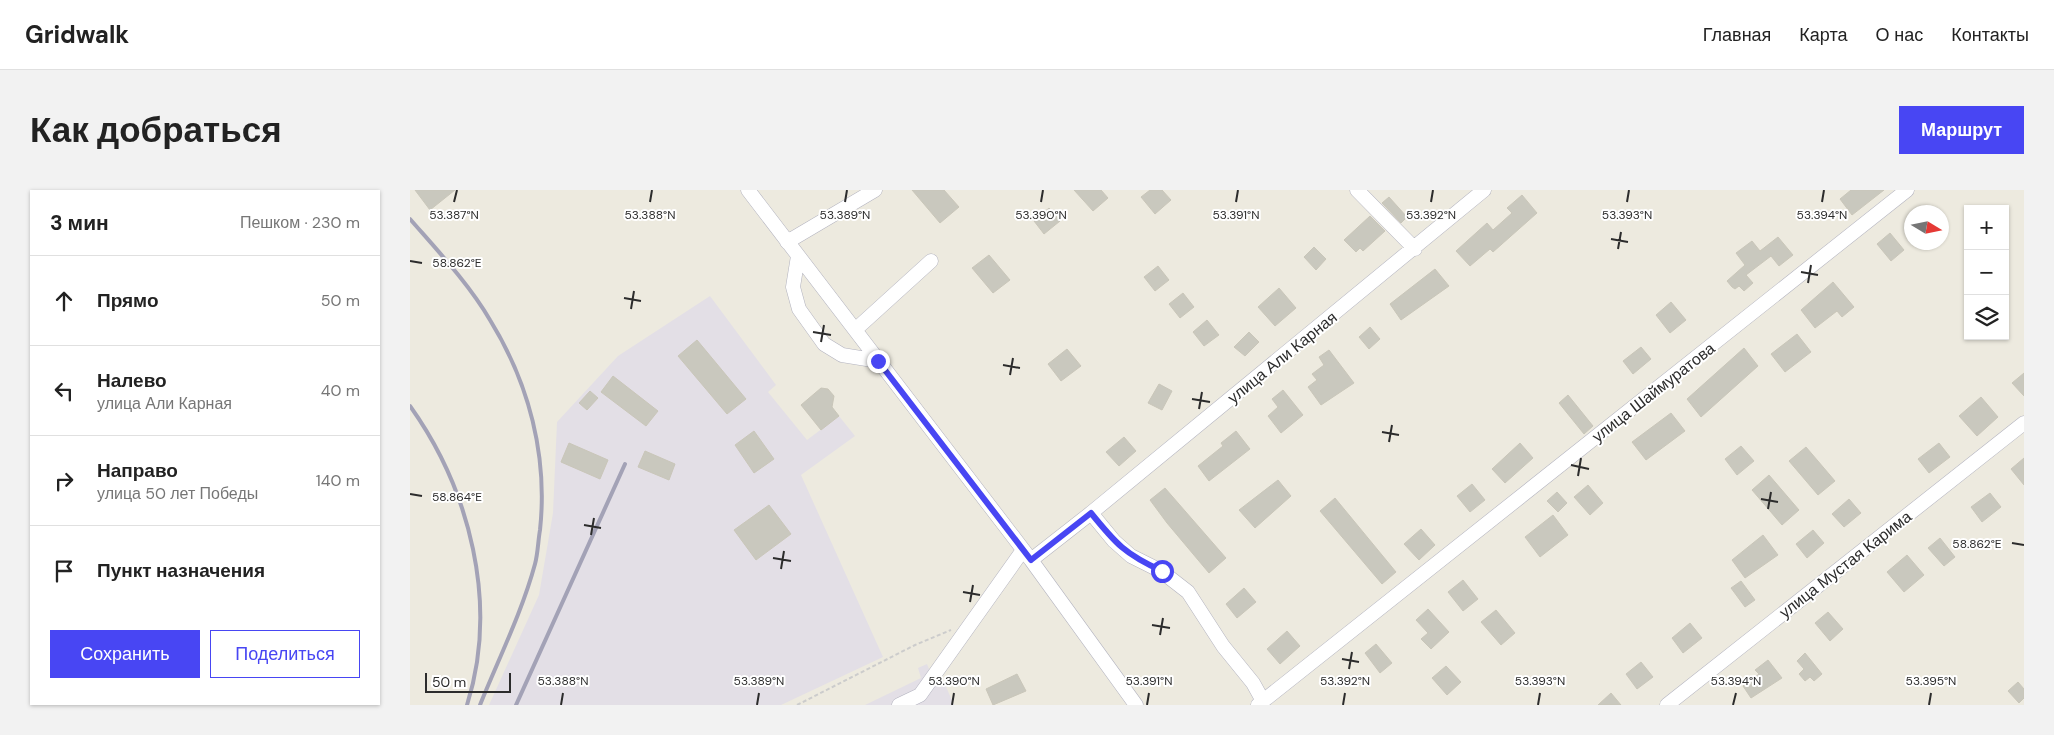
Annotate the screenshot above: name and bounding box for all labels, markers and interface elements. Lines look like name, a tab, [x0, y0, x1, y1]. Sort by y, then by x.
text: Gridwalk	[25, 19, 129, 50]
text: Главная	[1703, 23, 1771, 47]
text: Карта	[1799, 23, 1848, 47]
text: О нас	[1876, 23, 1923, 47]
text: Контакты	[1951, 23, 2029, 47]
button: Маршрут	[1899, 106, 2024, 154]
text: Как добраться	[30, 107, 282, 153]
north arrow	[1904, 205, 1949, 250]
map controls	[1964, 205, 2009, 340]
button: +	[1964, 205, 2009, 250]
text: 53.387°N	[429, 207, 479, 223]
text: 53.388°N	[625, 207, 675, 223]
text: 53.389°N	[820, 207, 870, 223]
text: 53.390°N	[1015, 207, 1067, 223]
text: 53.391°N	[1212, 207, 1260, 223]
text: 53.392°N	[1406, 207, 1456, 223]
text: 53.393°N	[1602, 207, 1652, 223]
text: 53.394°N	[1797, 207, 1847, 223]
text: 3 мин	[50, 209, 109, 237]
text: Пешком · 230 m	[240, 212, 360, 233]
button: −	[1964, 250, 2009, 295]
text: 58.862°E	[432, 255, 482, 271]
icon: ahead	[50, 287, 78, 315]
text: Прямо	[97, 288, 159, 313]
text: 50 m	[321, 290, 360, 311]
button: layers	[1964, 295, 2009, 340]
street label: улица Али Карная	[1223, 307, 1341, 408]
street label: улица Шаймуратова	[1588, 338, 1719, 447]
route end	[867, 350, 890, 373]
text: Налево	[97, 368, 167, 393]
icon: left	[50, 377, 78, 405]
text: 40 m	[321, 380, 360, 401]
text: улица Али Карная	[97, 393, 232, 414]
text: Направо	[97, 458, 178, 483]
icon: right	[50, 467, 78, 495]
text: 140 m	[316, 470, 360, 491]
text: улица 50 лет Победы	[97, 483, 258, 504]
text: 58.864°E	[432, 489, 482, 505]
street label: улица Мустая Карима	[1775, 506, 1916, 623]
text: 58.862°E	[1952, 536, 2002, 552]
icon: arrive	[50, 557, 78, 585]
text: Пункт назначения	[97, 558, 265, 583]
route start	[1151, 560, 1174, 583]
button: Сохранить	[50, 630, 200, 678]
button: Поделиться	[210, 630, 360, 678]
scale bar	[425, 670, 511, 693]
text: 50 m	[432, 673, 466, 691]
text: 53.388°N	[538, 673, 588, 689]
text: 53.389°N	[734, 673, 784, 689]
text: 53.390°N	[928, 673, 980, 689]
text: 53.391°N	[1125, 673, 1173, 689]
text: 53.392°N	[1320, 673, 1370, 689]
text: 53.393°N	[1515, 673, 1565, 689]
text: 53.394°N	[1711, 673, 1761, 689]
text: 53.395°N	[1906, 673, 1956, 689]

